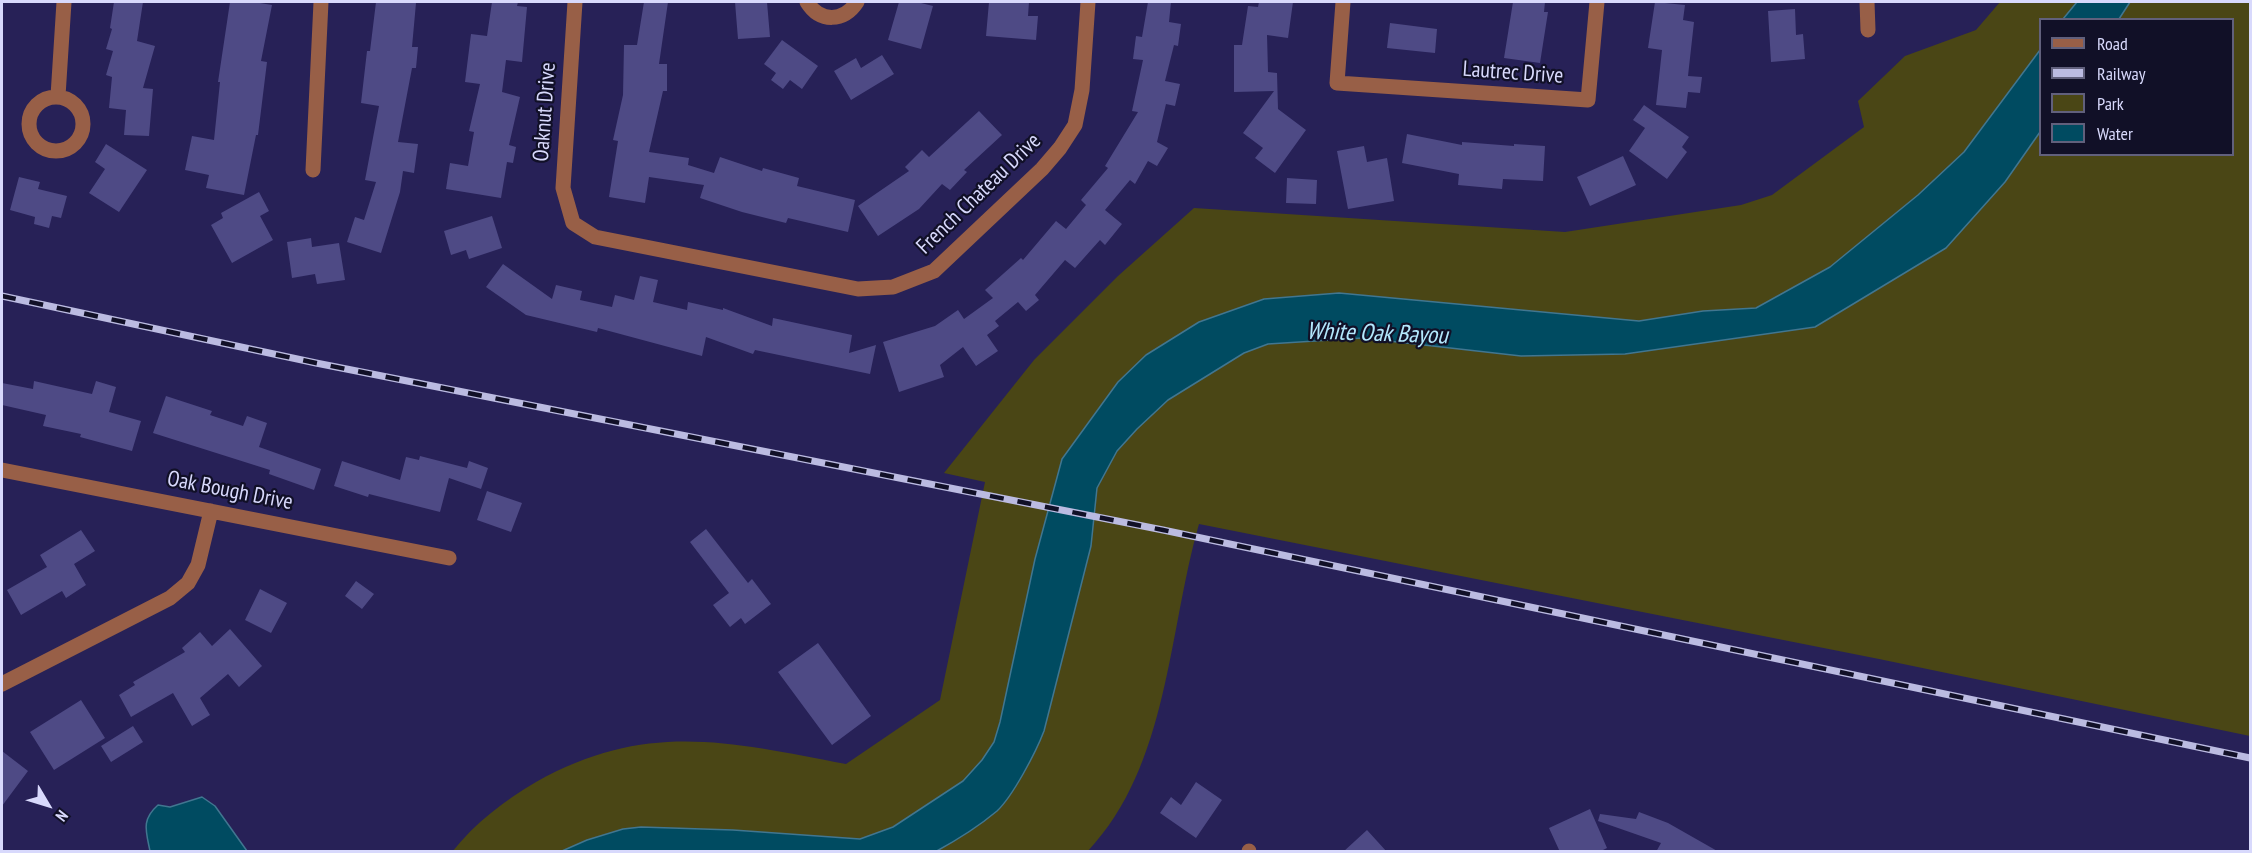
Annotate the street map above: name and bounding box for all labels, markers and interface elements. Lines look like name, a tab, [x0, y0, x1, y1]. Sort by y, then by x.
legend	[2039, 18, 2234, 156]
text: Road	[2097, 32, 2128, 55]
street label: Lautrec Drive	[1462, 56, 1564, 90]
street label: Oaknut Drive	[528, 62, 562, 162]
text: Railway	[2097, 62, 2146, 85]
text: Park	[2097, 92, 2124, 115]
text: Water	[2097, 122, 2133, 145]
street label: French Chateau Drive	[911, 128, 1047, 260]
water label: White Oak Bayou	[1306, 317, 1448, 351]
street label: Oak Bough Drive	[165, 466, 295, 516]
north arrow	[18, 775, 78, 835]
text: N	[52, 807, 73, 826]

